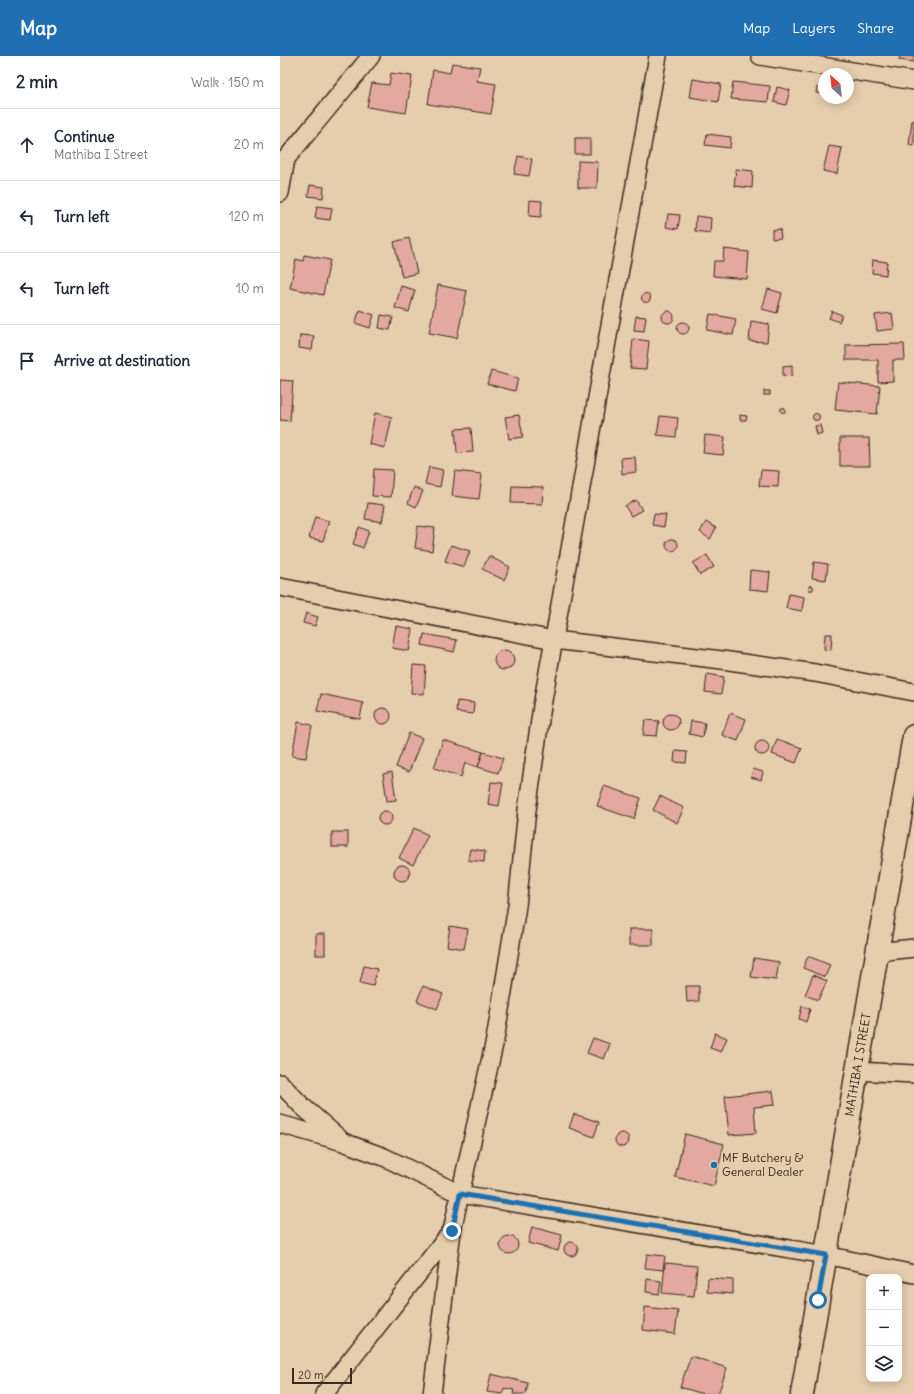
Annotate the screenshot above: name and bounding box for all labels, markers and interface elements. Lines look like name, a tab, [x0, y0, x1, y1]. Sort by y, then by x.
text: Map	[20, 16, 57, 40]
text: Map	[743, 19, 770, 37]
text: Layers	[792, 19, 835, 37]
text: Share	[857, 19, 894, 37]
north arrow	[818, 68, 854, 104]
text: 2 min	[16, 71, 58, 93]
text: Walk · 150 m	[191, 74, 264, 91]
text: Continue	[54, 127, 115, 146]
icon: ahead	[16, 134, 38, 156]
text: 20 m	[234, 136, 264, 153]
text: Mathiba I Street	[54, 146, 148, 163]
icon: left	[16, 206, 38, 228]
text: Turn left	[54, 207, 109, 226]
text: 120 m	[229, 208, 264, 225]
icon: left	[16, 278, 38, 300]
text: Turn left	[54, 279, 109, 298]
text: 10 m	[236, 280, 264, 297]
icon: arrive	[16, 350, 38, 372]
text: Arrive at destination	[54, 351, 190, 370]
street label: MATHIBA I STREET	[841, 1012, 874, 1117]
place label: MF Butchery & General Dealer	[722, 1150, 804, 1179]
marker: MF Butchery & General Dealer	[709, 1160, 719, 1170]
route end	[443, 1222, 461, 1240]
map controls	[866, 1274, 902, 1382]
button: +	[866, 1274, 902, 1310]
route start	[809, 1291, 827, 1309]
button: −	[866, 1310, 902, 1346]
button: layers	[866, 1346, 902, 1382]
scale bar	[292, 1366, 352, 1385]
text: 20 m	[298, 1368, 324, 1382]

